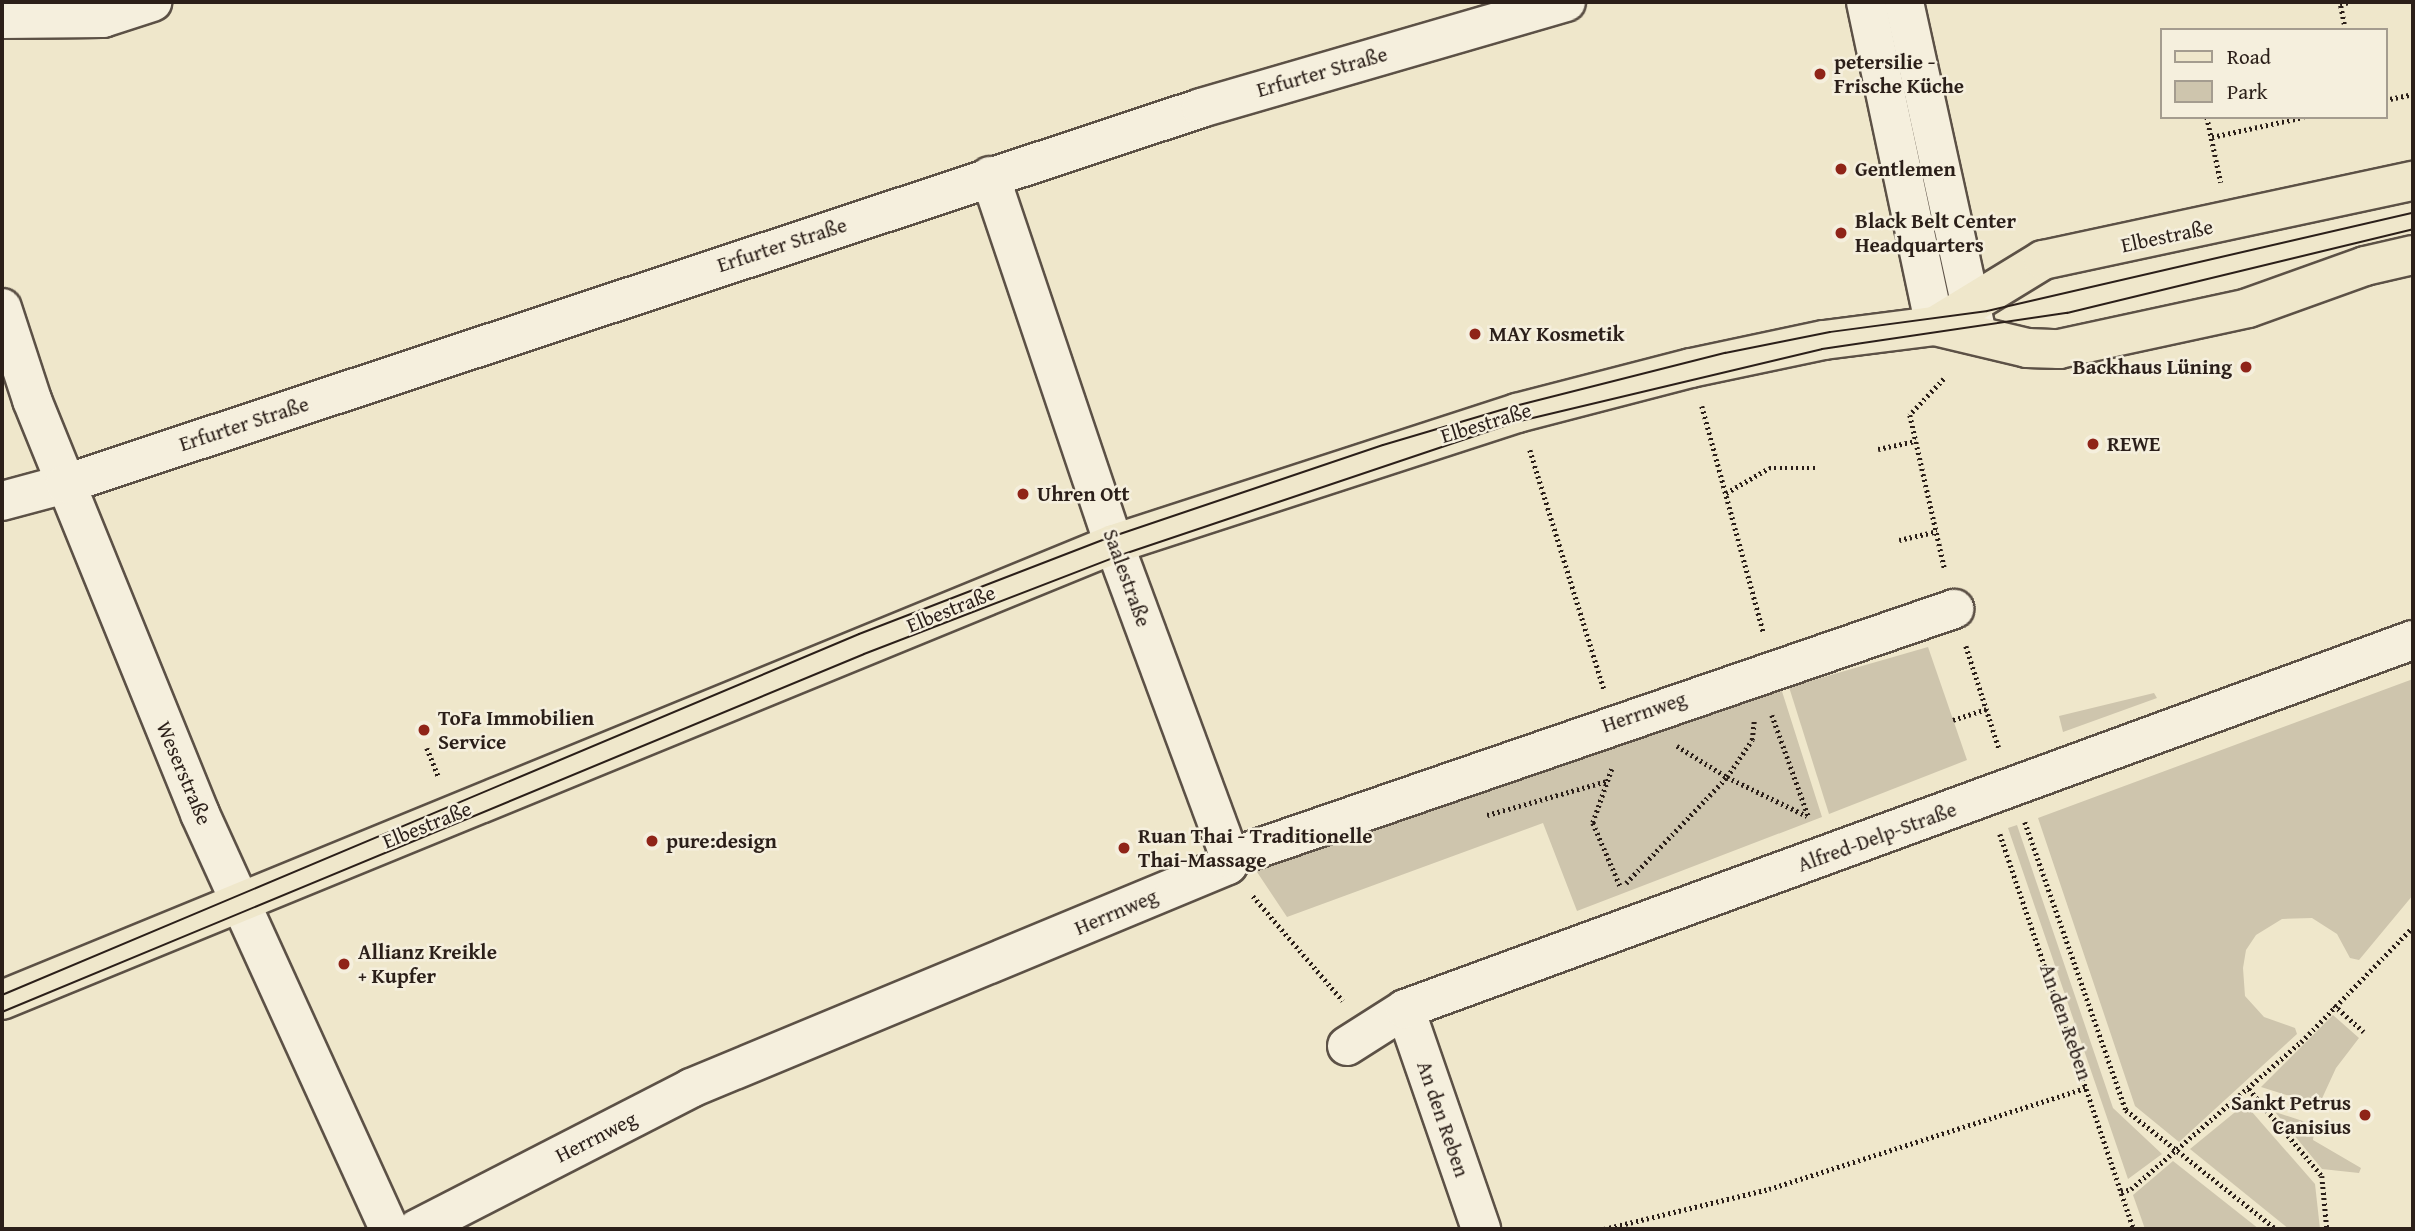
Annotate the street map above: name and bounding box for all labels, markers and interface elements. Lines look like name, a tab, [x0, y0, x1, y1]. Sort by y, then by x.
legend	[2160, 28, 2387, 119]
street label: Erfurter Straße	[1254, 41, 1390, 103]
text: Road	[2227, 41, 2271, 72]
place label: petersilie - Frische Küche	[1834, 49, 1964, 99]
marker: petersilie - Frische Küche	[1812, 66, 1828, 82]
text: Park	[2227, 76, 2268, 107]
place label: Gentlemen	[1855, 156, 1956, 182]
marker: Gentlemen	[1833, 161, 1849, 177]
place label: Black Belt Center Headquarters	[1855, 208, 2016, 258]
street label: Erfurter Straße	[714, 212, 850, 278]
street label: Elbestraße	[2119, 214, 2215, 258]
marker: Black Belt Center Headquarters	[1833, 225, 1849, 241]
place label: MAY Kosmetik	[1489, 321, 1624, 347]
marker: MAY Kosmetik	[1467, 326, 1483, 342]
place label: Backhaus Lüning	[2073, 354, 2232, 380]
marker: Backhaus Lüning	[2238, 359, 2254, 375]
street label: Erfurter Straße	[176, 391, 312, 457]
street label: Elbestraße	[1438, 397, 1534, 449]
place label: REWE	[2107, 431, 2160, 457]
marker: REWE	[2085, 436, 2101, 452]
place label: Uhren Ott	[1037, 481, 1129, 507]
marker: Uhren Ott	[1015, 486, 1031, 502]
street label: Saalestraße	[1098, 526, 1156, 630]
street label: Elbestraße	[903, 580, 999, 638]
street label: Herrnweg	[1598, 686, 1690, 738]
place label: ToFa Immobilien Service	[438, 705, 594, 755]
street label: Weserstraße	[151, 717, 217, 829]
marker: ToFa Immobilien Service	[416, 722, 432, 738]
street label: Elbestraße	[379, 796, 475, 854]
street label: Alfred-Delp-Straße	[1794, 797, 1960, 877]
place label: Ruan Thai - Traditionelle Thai-Massage	[1138, 823, 1373, 873]
place label: pure:design	[666, 828, 777, 854]
marker: pure:design	[644, 833, 660, 849]
marker: Ruan Thai - Traditionelle Thai-Massage	[1116, 840, 1132, 856]
street label: Herrnweg	[1071, 883, 1161, 941]
place label: Allianz Kreikle + Kupfer	[358, 939, 497, 989]
marker: Allianz Kreikle + Kupfer	[336, 956, 352, 972]
street label: An den Reben	[2034, 961, 2098, 1083]
street label: An den Reben	[1411, 1058, 1475, 1180]
place label: Sankt Petrus Canisius	[2231, 1090, 2351, 1140]
street label: Herrnweg	[551, 1106, 641, 1168]
marker: Sankt Petrus Canisius	[2357, 1107, 2373, 1123]

